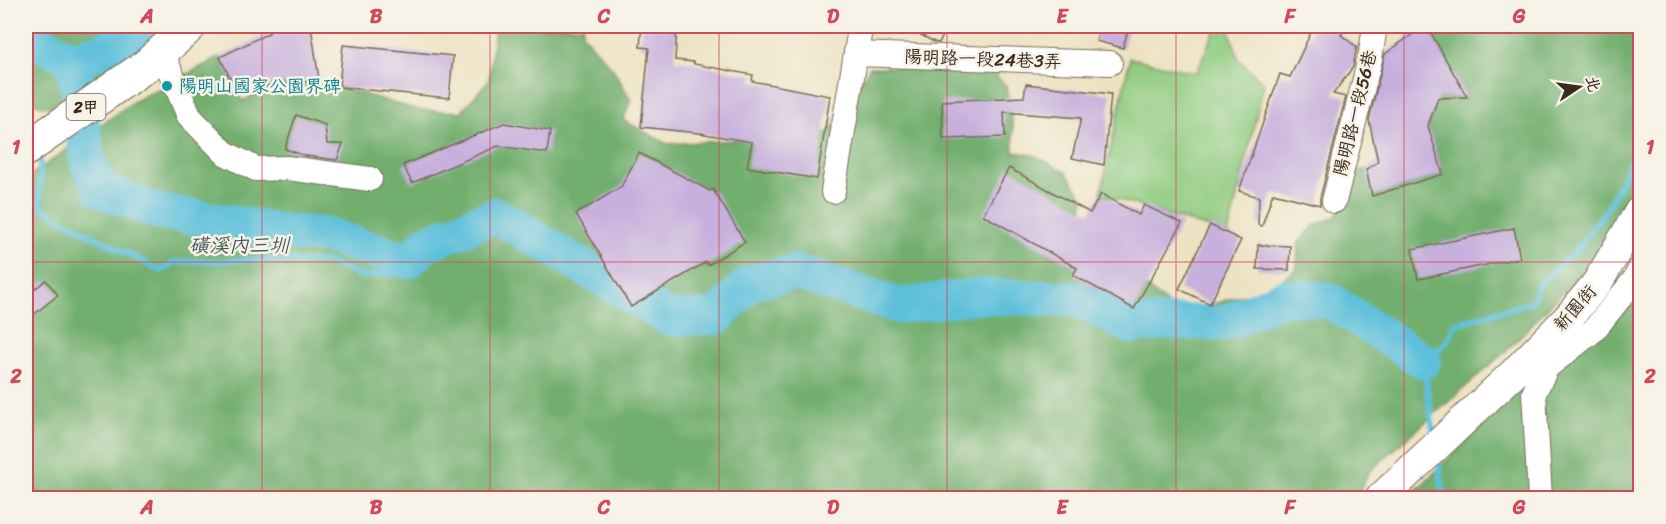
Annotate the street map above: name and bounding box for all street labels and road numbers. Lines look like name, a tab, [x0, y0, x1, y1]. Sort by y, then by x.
street label: 陽明路一段24巷3弄	[904, 40, 1062, 78]
street label: 陽明路一段56巷	[1324, 46, 1386, 180]
road number: 2甲	[66, 94, 106, 120]
street label: 新園街	[1545, 277, 1605, 339]

